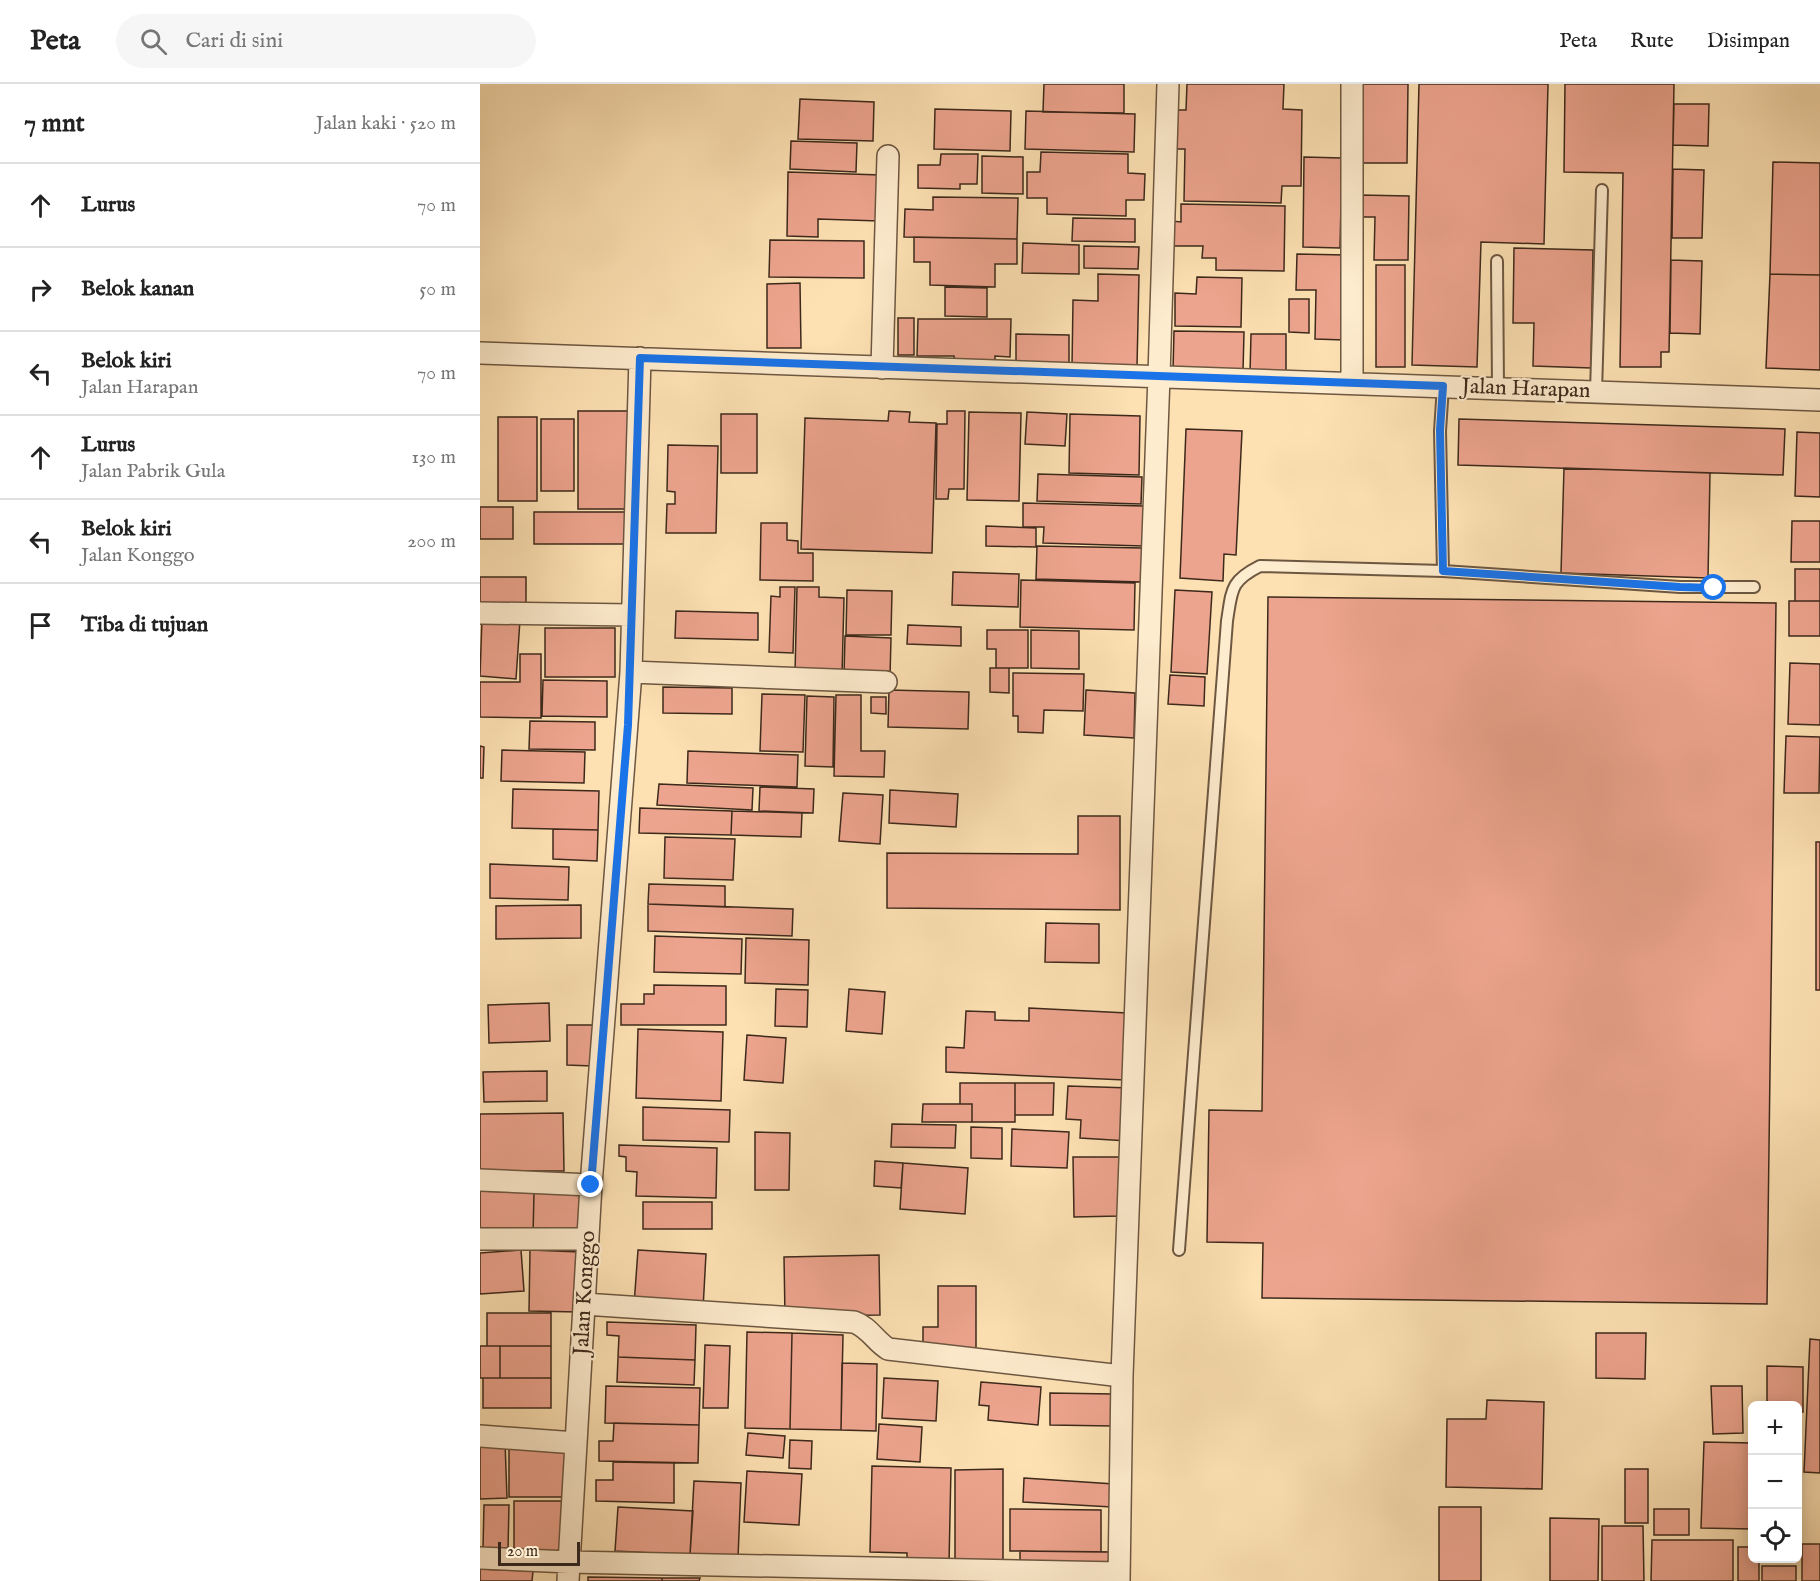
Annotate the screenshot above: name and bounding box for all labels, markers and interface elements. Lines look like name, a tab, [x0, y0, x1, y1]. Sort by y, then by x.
search box	[116, 14, 536, 68]
text: Peta	[30, 24, 80, 59]
icon: search	[137, 25, 170, 58]
text: Cari di sini	[185, 27, 283, 55]
text: Peta	[1559, 28, 1597, 55]
text: Rute	[1630, 28, 1674, 55]
text: Disimpan	[1707, 28, 1790, 55]
text: 7 mnt	[24, 107, 85, 140]
text: Jalan kaki · 520 m	[316, 111, 456, 136]
icon: ahead	[24, 189, 57, 222]
text: Lurus	[81, 191, 135, 219]
text: 70 m	[417, 193, 456, 218]
icon: right	[24, 273, 57, 306]
text: Belok kanan	[81, 275, 194, 303]
text: 50 m	[419, 277, 456, 302]
text: Belok kiri	[81, 347, 172, 375]
icon: left	[24, 357, 57, 390]
text: 70 m	[417, 361, 456, 386]
street label: Jalan Harapan	[1458, 373, 1591, 405]
text: Jalan Harapan	[81, 375, 198, 400]
text: Lurus	[81, 431, 135, 459]
icon: ahead	[24, 441, 57, 474]
text: 130 m	[411, 445, 456, 470]
text: Jalan Pabrik Gula	[81, 459, 225, 484]
text: Belok kiri	[81, 515, 172, 543]
icon: left	[24, 525, 57, 558]
text: 200 m	[407, 529, 456, 554]
text: Jalan Konggo	[81, 543, 195, 568]
route start	[1700, 574, 1726, 600]
icon: arrive	[24, 609, 57, 642]
text: Tiba di tujuan	[81, 611, 208, 639]
route end	[577, 1171, 603, 1197]
street label: Jalan Konggo	[568, 1230, 602, 1359]
map controls	[1748, 1401, 1802, 1563]
button: +	[1748, 1401, 1802, 1455]
button: −	[1748, 1455, 1802, 1509]
button: locate	[1748, 1509, 1802, 1563]
scale bar	[498, 1539, 580, 1566]
text: 20 m	[507, 1542, 538, 1562]

